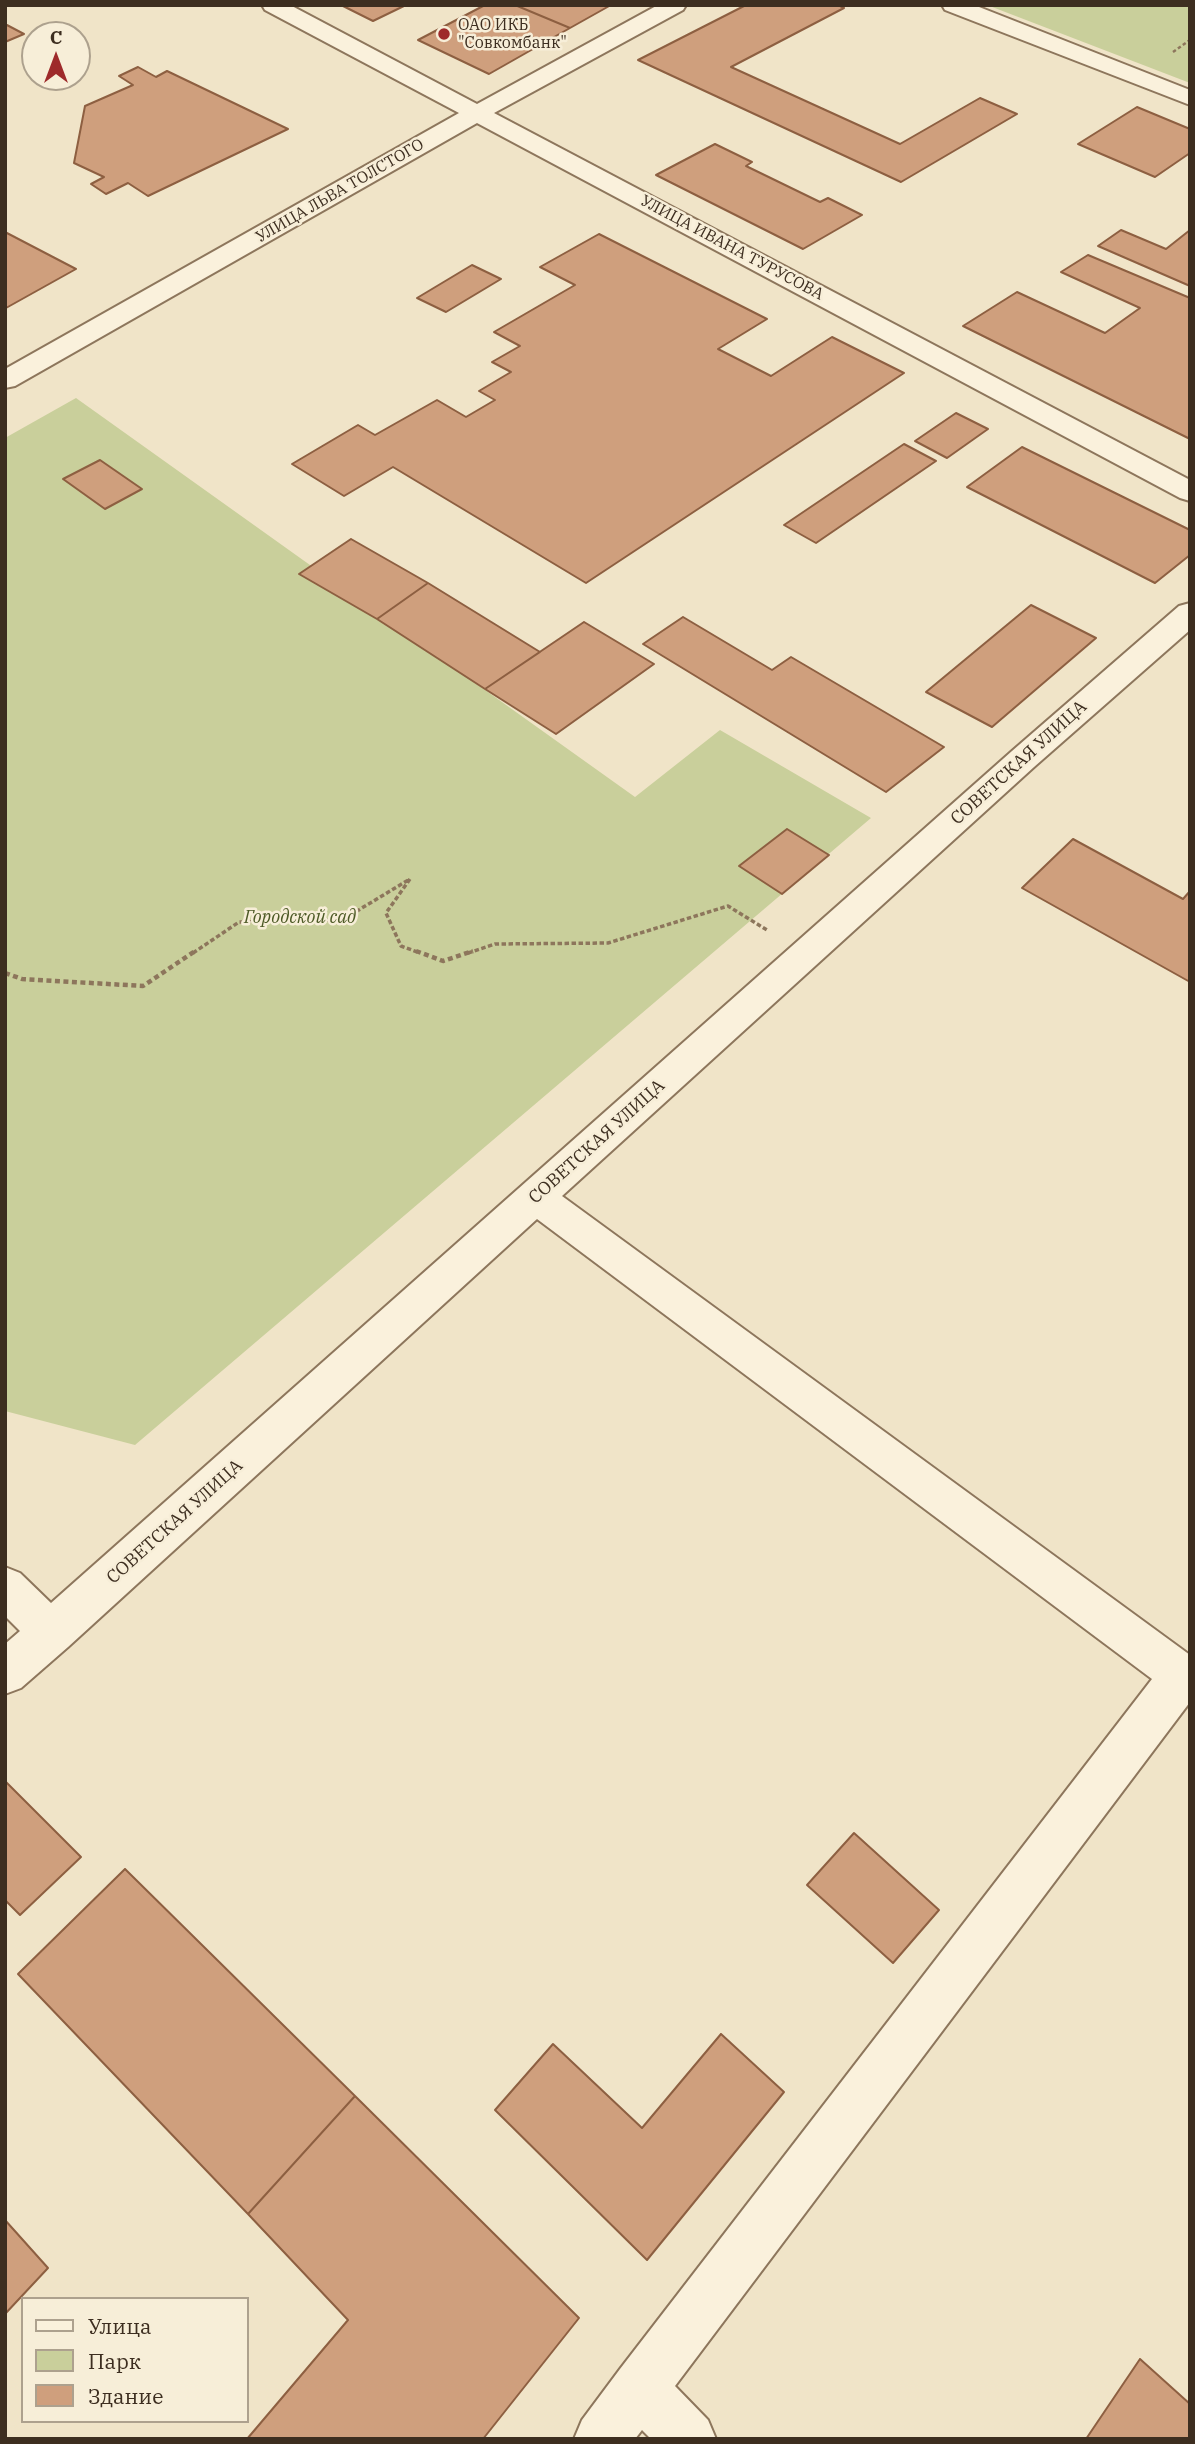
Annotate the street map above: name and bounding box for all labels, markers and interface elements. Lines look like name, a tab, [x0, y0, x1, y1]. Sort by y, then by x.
place label: ОАО ИКБ "Совкомбанк"	[458, 15, 567, 53]
north arrow	[21, 21, 91, 91]
text: С	[50, 25, 62, 49]
marker: ОАО ИКБ "Совкомбанк"	[436, 26, 452, 42]
street label: УЛИЦА ЛЬВА ТОЛСТОГО	[253, 135, 427, 247]
street label: УЛИЦА ИВАНА ТУРУСОВА	[637, 191, 827, 305]
street label: СОВЕТСКАЯ УЛИЦА	[947, 696, 1091, 830]
park label: Городской сад	[244, 907, 356, 929]
street label: СОВЕТСКАЯ УЛИЦА	[525, 1075, 669, 1209]
street label: СОВЕТСКАЯ УЛИЦА	[103, 1455, 247, 1589]
legend	[21, 2297, 248, 2423]
text: Улица	[88, 2312, 152, 2340]
text: Парк	[88, 2347, 141, 2375]
text: Здание	[88, 2382, 163, 2410]

